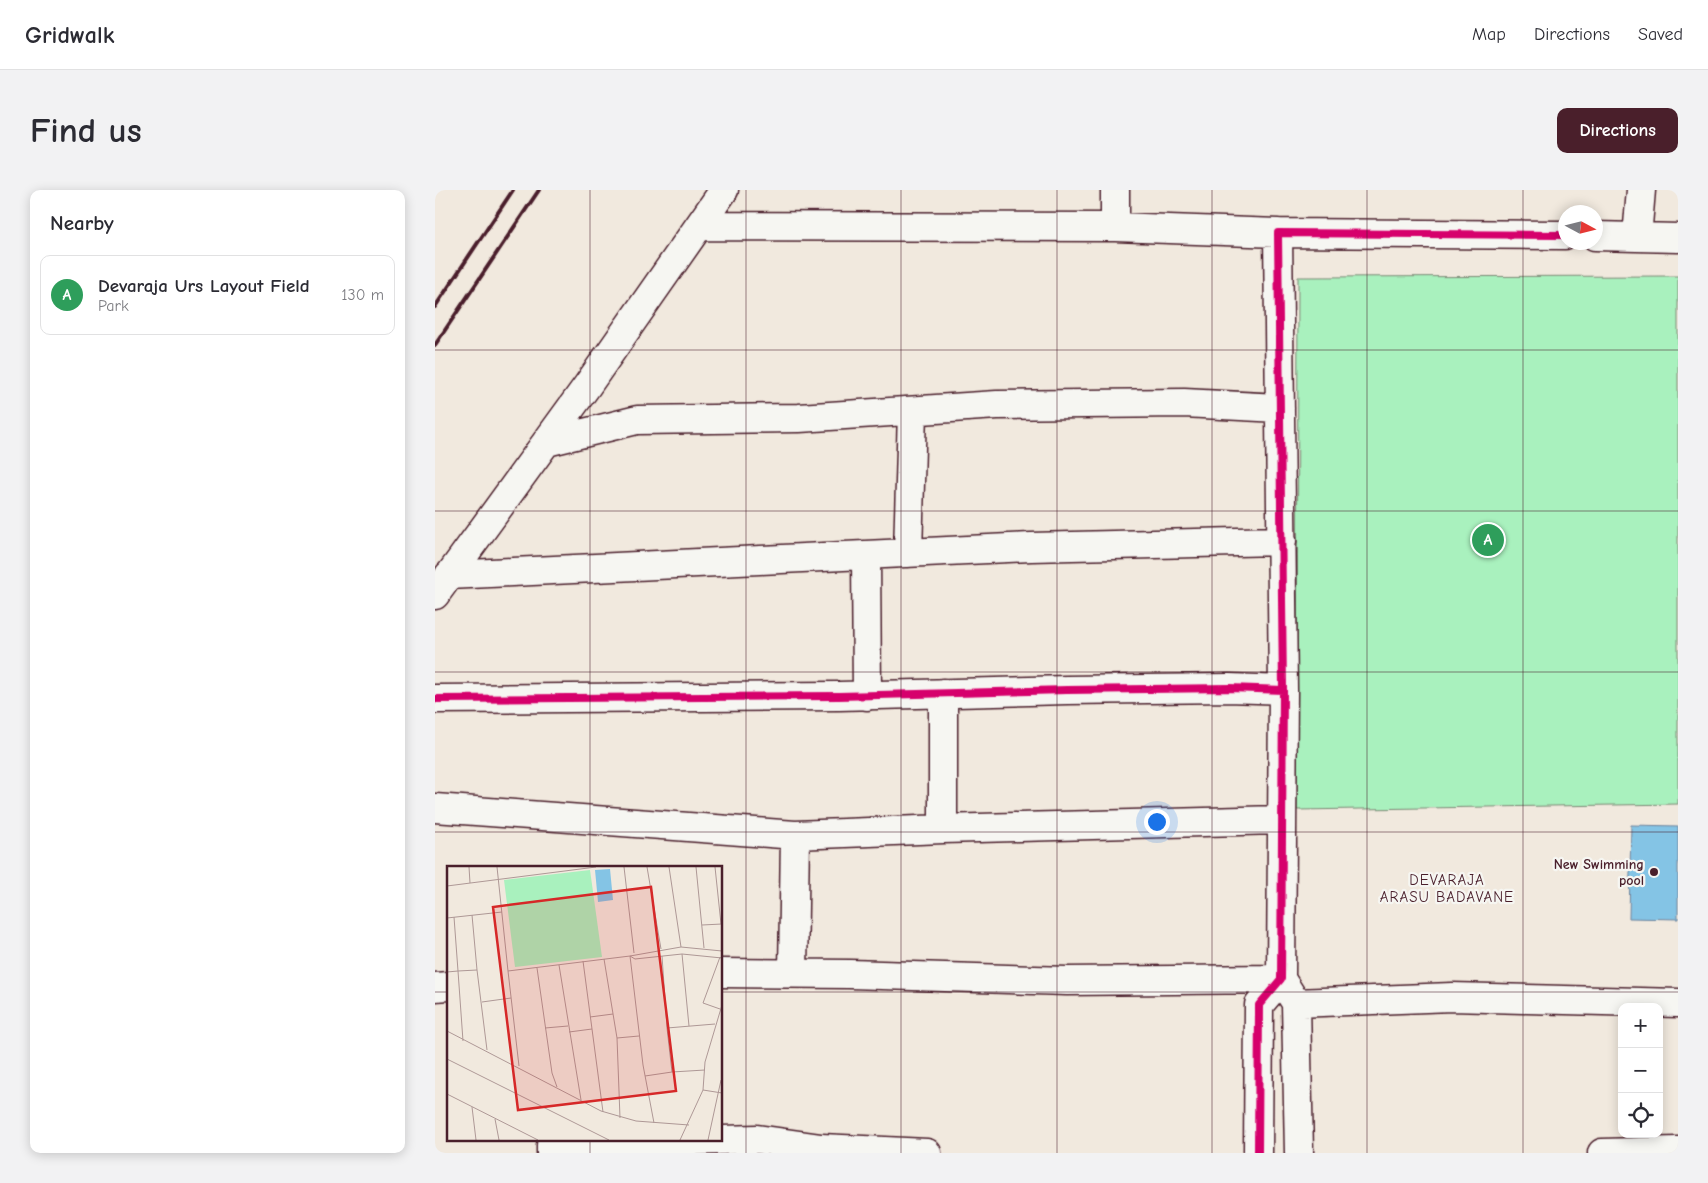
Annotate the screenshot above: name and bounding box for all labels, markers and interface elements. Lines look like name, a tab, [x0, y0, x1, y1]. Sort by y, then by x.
text: Gridwalk	[25, 21, 114, 49]
text: Map	[1472, 24, 1506, 45]
text: Directions	[1534, 24, 1610, 45]
text: Saved	[1638, 24, 1683, 45]
button: Directions	[1557, 108, 1678, 153]
text: Find us	[30, 110, 142, 151]
north arrow	[1558, 205, 1603, 250]
text: Nearby	[50, 211, 114, 235]
text: Devaraja Urs Layout Field	[98, 275, 310, 297]
text: A	[63, 286, 71, 304]
text: 130 m	[341, 286, 384, 304]
text: Park	[98, 297, 129, 315]
pin: A	[1472, 521, 1504, 559]
your location	[1144, 809, 1170, 835]
place label: New Swimming pool	[1554, 856, 1644, 889]
inset map	[447, 866, 723, 1140]
marker: New Swimming pool	[1648, 866, 1660, 878]
district label: DEVARAJA ARASU BADAVANE	[1380, 871, 1514, 906]
map controls	[1618, 1003, 1663, 1138]
button: +	[1618, 1003, 1663, 1048]
button: −	[1618, 1048, 1663, 1093]
button: locate	[1618, 1093, 1663, 1138]

